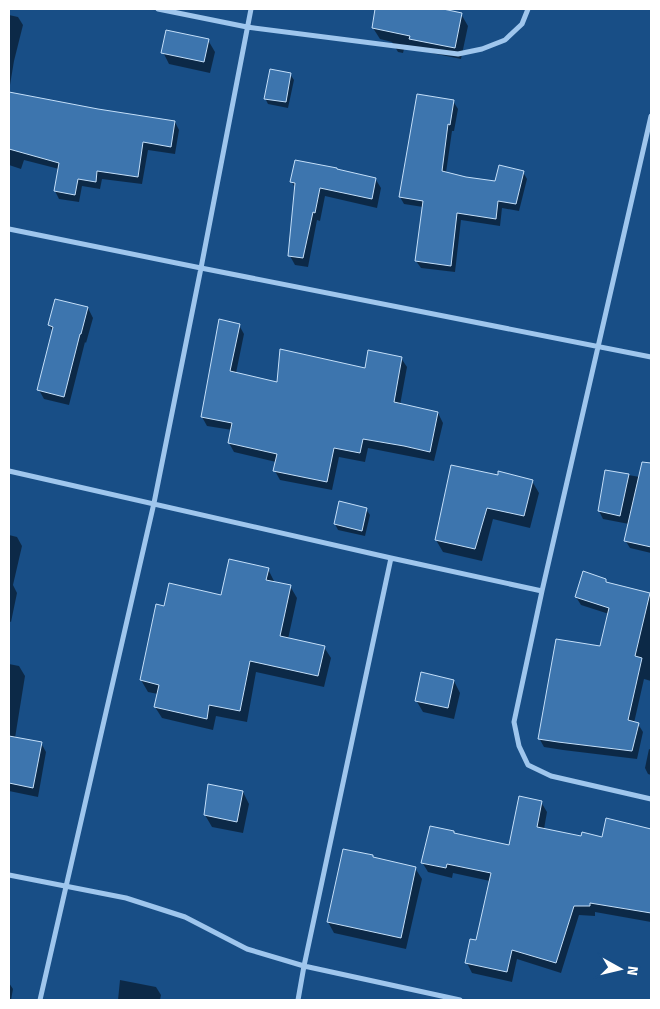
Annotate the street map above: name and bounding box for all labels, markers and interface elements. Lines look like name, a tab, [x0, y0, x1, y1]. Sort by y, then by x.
north arrow	[595, 944, 645, 994]
text: N	[623, 965, 641, 977]

